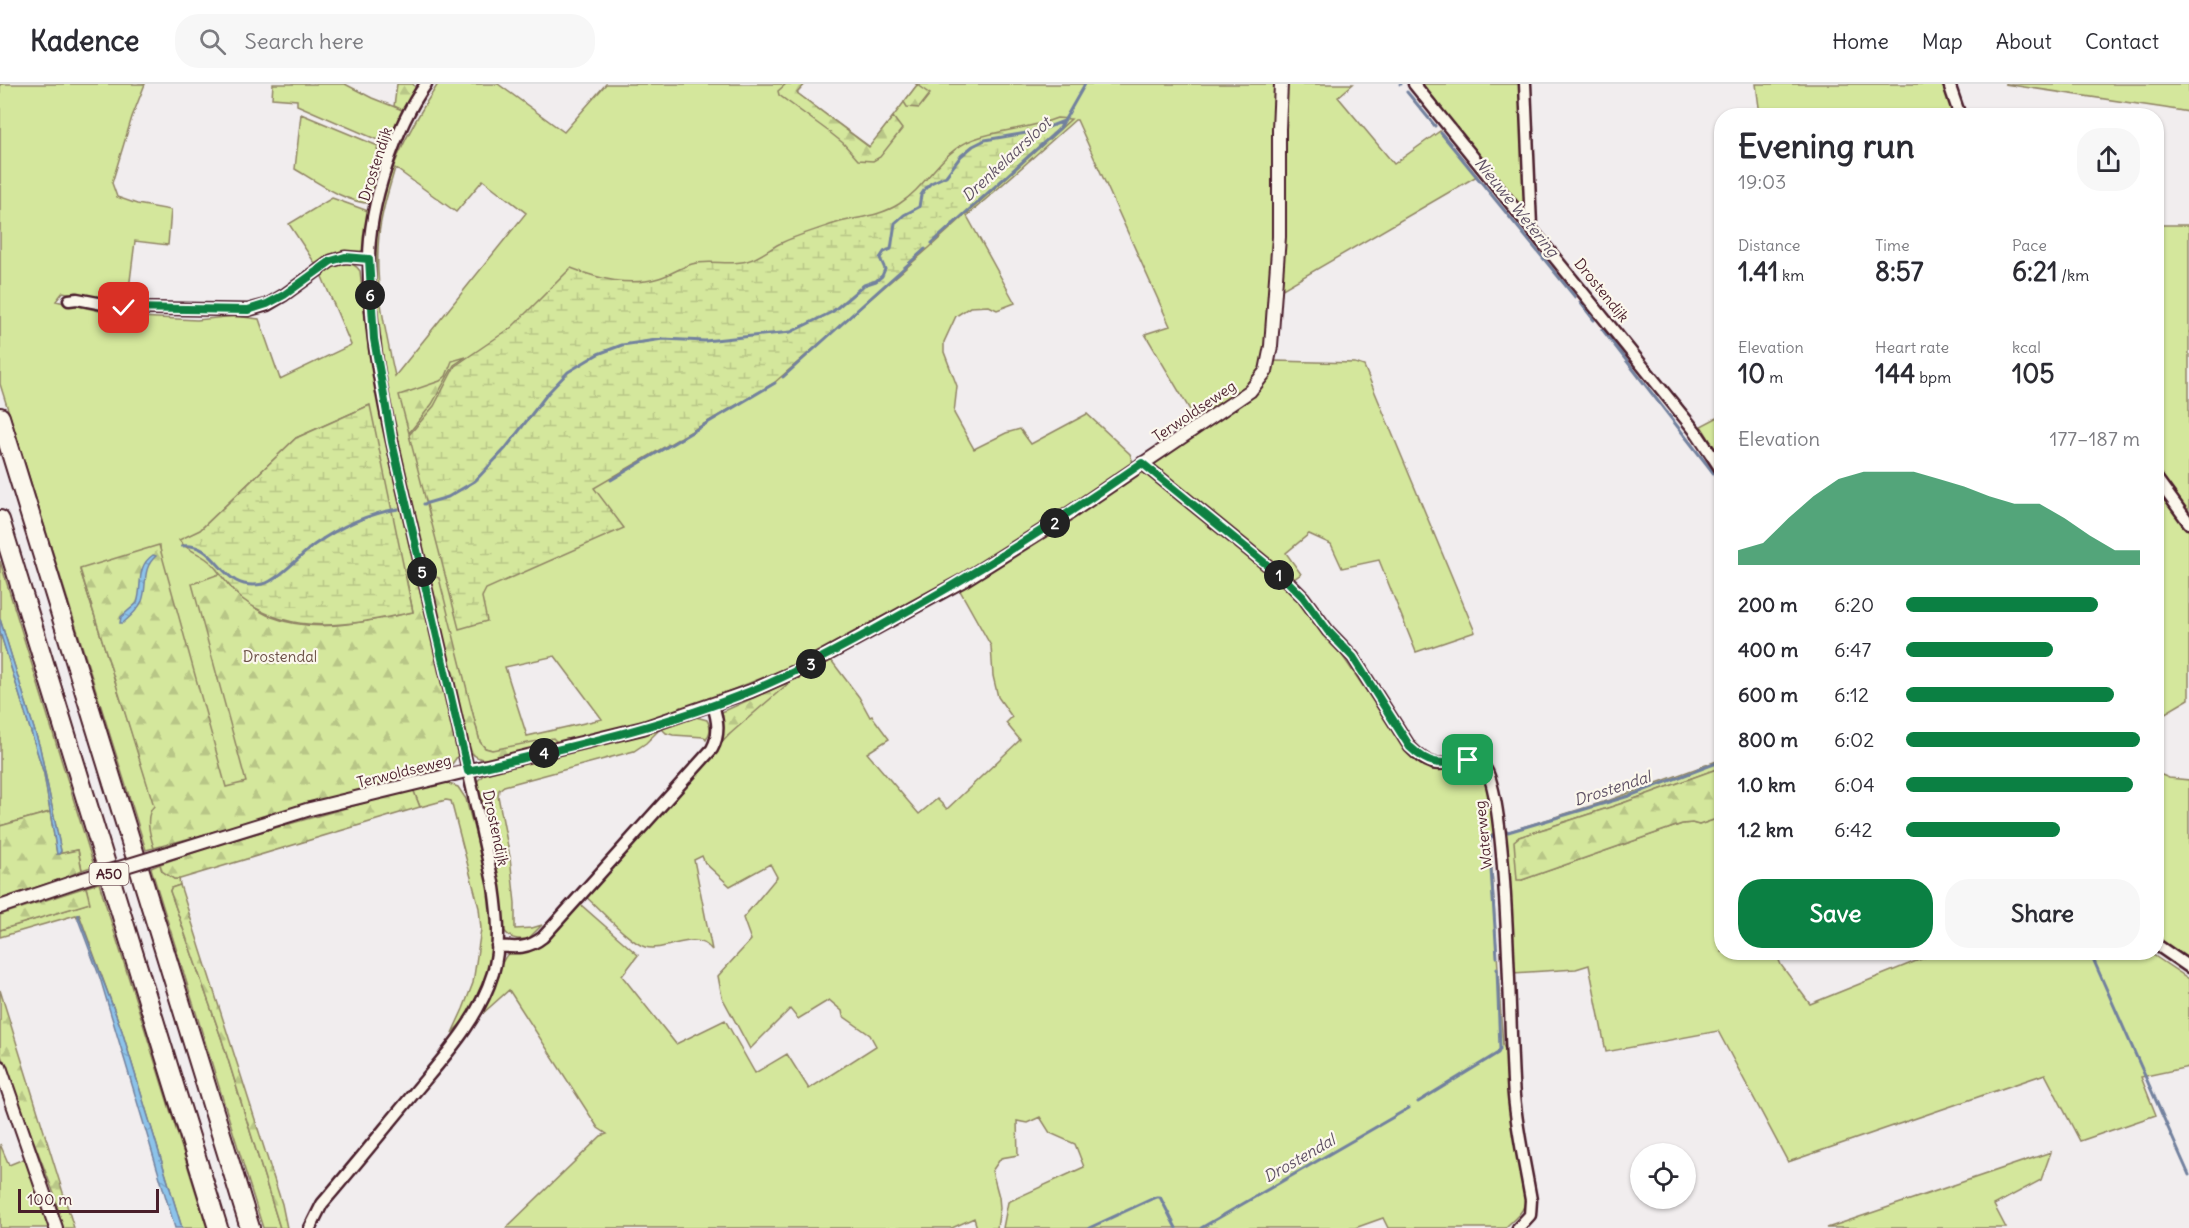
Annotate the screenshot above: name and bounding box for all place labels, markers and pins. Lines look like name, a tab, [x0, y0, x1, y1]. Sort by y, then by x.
pin: 6	[355, 280, 385, 310]
pin	[98, 282, 149, 333]
pin: 2	[1040, 508, 1070, 538]
pin: 5	[407, 557, 437, 587]
pin: 1	[1264, 560, 1294, 590]
pin: 3	[796, 649, 826, 679]
pin	[1442, 734, 1493, 785]
pin: 4	[529, 738, 559, 768]

